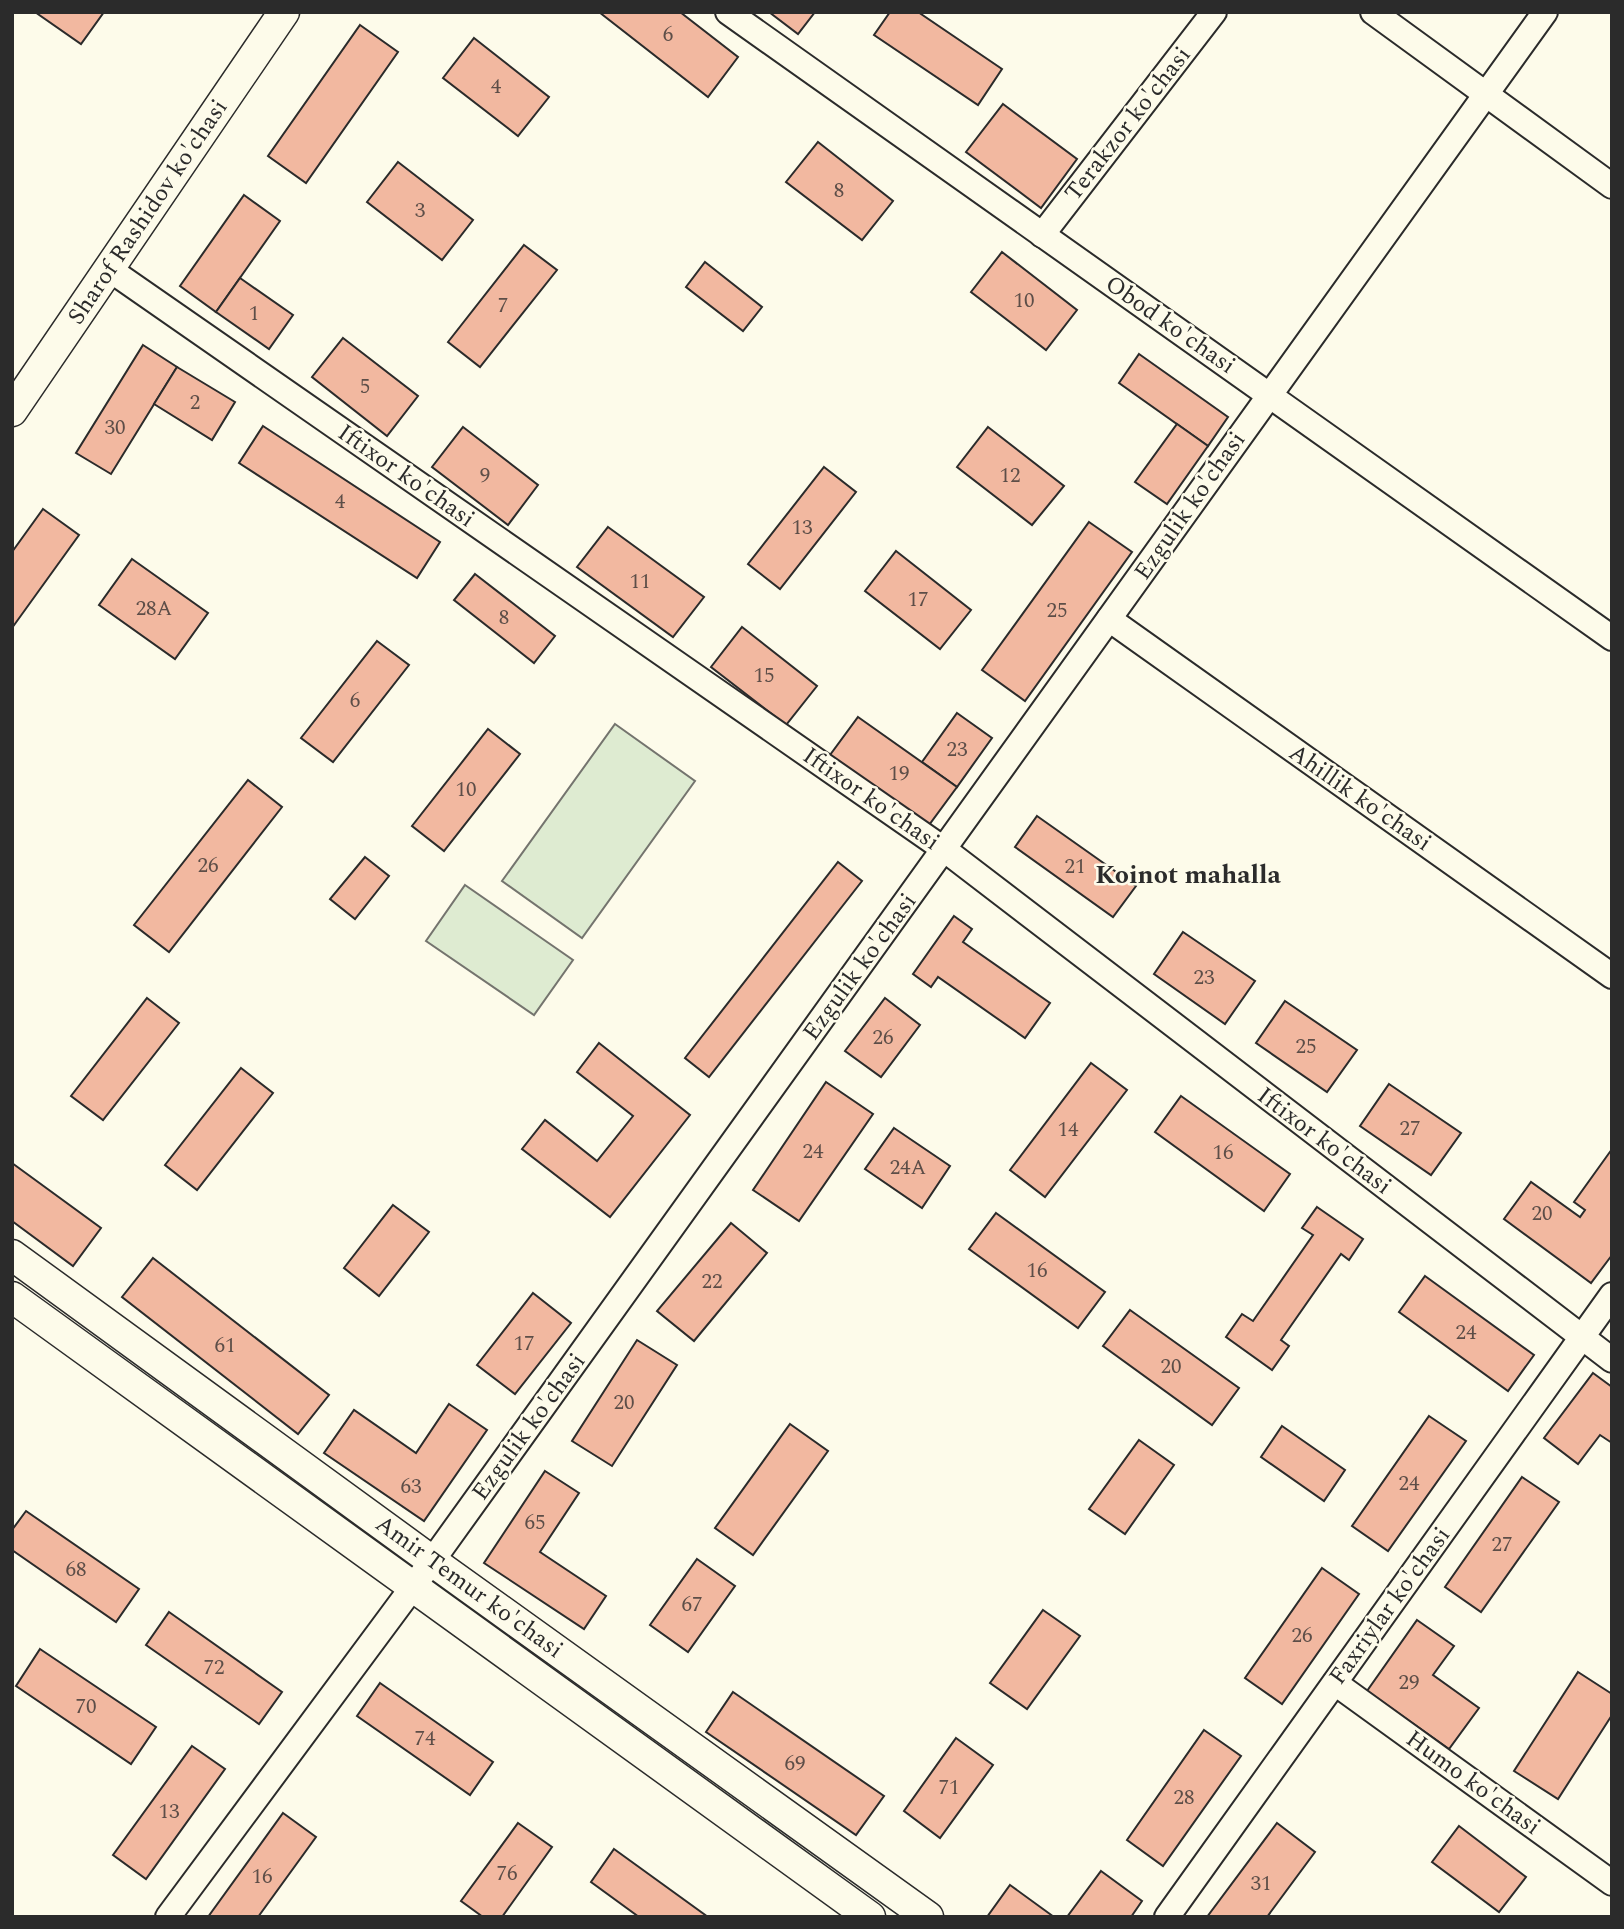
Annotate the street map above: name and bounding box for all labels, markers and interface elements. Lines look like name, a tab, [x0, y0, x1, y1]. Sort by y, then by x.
house number: 6	[663, 19, 673, 51]
street label: Terakzor ko'chasi	[1056, 39, 1200, 209]
house number: 4	[491, 71, 502, 103]
street label: Sharof Rashidov ko'chasi	[59, 92, 237, 332]
house number: 8	[834, 175, 844, 207]
house number: 3	[415, 195, 426, 227]
street label: Obod ko'chasi	[1097, 267, 1243, 383]
house number: 10	[1014, 285, 1035, 317]
house number: 7	[498, 290, 508, 322]
house number: 1	[249, 298, 259, 330]
house number: 5	[360, 371, 370, 403]
house number: 2	[190, 387, 200, 419]
house number: 30	[105, 412, 126, 444]
street label: Iftixor ko'chasi	[330, 415, 482, 537]
street label: Ezgulik ko'chasi	[1125, 424, 1255, 588]
house number: 9	[480, 460, 490, 492]
house number: 12	[1000, 460, 1021, 492]
house number: 4	[335, 486, 346, 518]
house number: 13	[792, 512, 813, 544]
house number: 11	[630, 566, 651, 598]
house number: 17	[908, 584, 929, 616]
house number: 28А	[136, 593, 173, 625]
house number: 25	[1047, 595, 1068, 627]
house number: 8	[499, 602, 509, 634]
house number: 15	[754, 660, 775, 692]
house number: 6	[350, 685, 360, 717]
house number: 23	[947, 734, 968, 766]
street label: Ahillik ko'chasi	[1281, 735, 1439, 861]
street label: Iftixor ko'chasi	[795, 738, 947, 860]
house number: 19	[889, 758, 910, 790]
house number: 10	[456, 774, 477, 806]
house number: 26	[198, 850, 219, 882]
house number: 21	[1065, 851, 1086, 883]
district label: Koinot mahalla	[1095, 855, 1281, 895]
street label: Ezgulik ko'chasi	[794, 886, 926, 1048]
house number: 23	[1194, 962, 1215, 994]
house number: 26	[873, 1022, 894, 1054]
house number: 25	[1296, 1031, 1317, 1063]
street label: Iftixor ko'chasi	[1249, 1078, 1399, 1204]
house number: 27	[1400, 1113, 1421, 1145]
house number: 14	[1058, 1114, 1079, 1146]
house number: 24	[803, 1136, 824, 1168]
house number: 16	[1213, 1137, 1234, 1169]
house number: 24А	[890, 1152, 927, 1184]
house number: 20	[1532, 1198, 1553, 1230]
house number: 16	[1027, 1255, 1048, 1287]
house number: 22	[702, 1266, 723, 1298]
house number: 24	[1456, 1317, 1477, 1349]
house number: 17	[514, 1328, 535, 1360]
house number: 61	[215, 1330, 236, 1362]
street label: Ezgulik ko'chasi	[463, 1346, 595, 1508]
house number: 20	[1161, 1351, 1182, 1383]
house number: 20	[614, 1387, 635, 1419]
house number: 24	[1399, 1468, 1420, 1500]
house number: 63	[401, 1471, 422, 1503]
street label: Amir Temur ko'chasi	[368, 1506, 570, 1668]
house number: 65	[525, 1507, 546, 1539]
street label: Faxriylar ko'chasi	[1320, 1520, 1460, 1692]
house number: 27	[1492, 1529, 1513, 1561]
house number: 68	[66, 1554, 87, 1586]
house number: 67	[682, 1589, 703, 1621]
house number: 26	[1292, 1620, 1313, 1652]
house number: 72	[204, 1652, 225, 1684]
house number: 29	[1399, 1667, 1420, 1699]
house number: 70	[76, 1691, 97, 1723]
street label: Humo ko'chasi	[1398, 1722, 1548, 1844]
house number: 74	[415, 1723, 436, 1755]
house number: 69	[785, 1748, 806, 1780]
house number: 71	[939, 1772, 960, 1804]
house number: 28	[1174, 1782, 1195, 1814]
house number: 13	[159, 1796, 180, 1828]
house number: 76	[497, 1858, 518, 1890]
house number: 16	[252, 1861, 273, 1893]
house number: 31	[1251, 1868, 1272, 1900]

